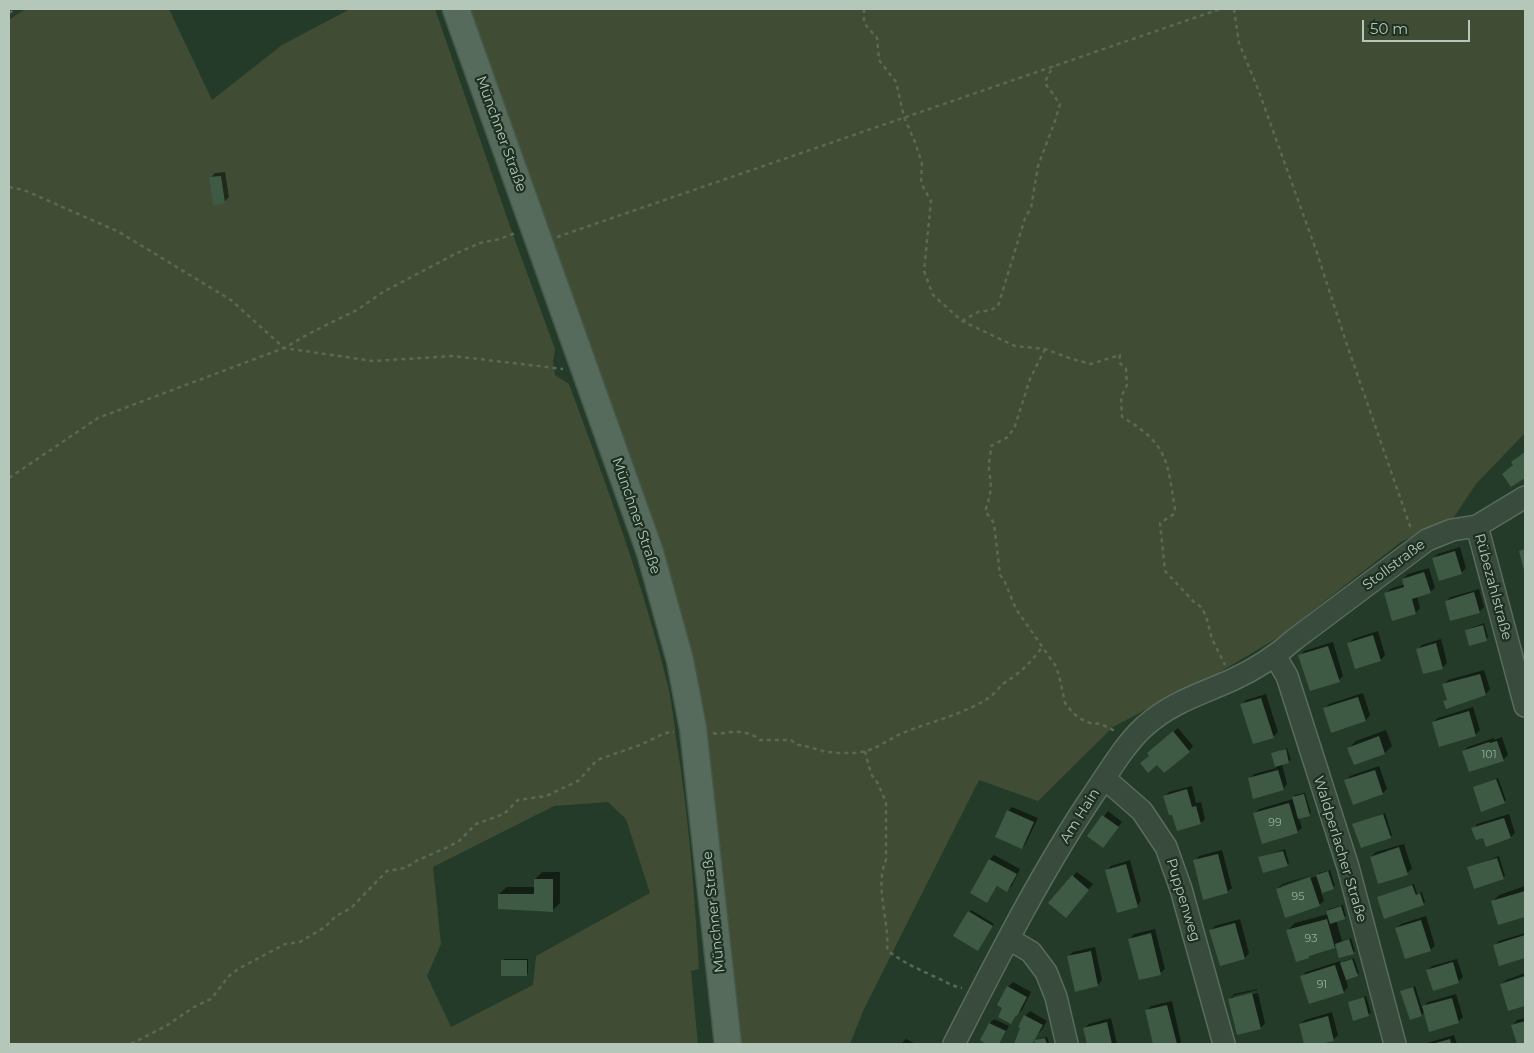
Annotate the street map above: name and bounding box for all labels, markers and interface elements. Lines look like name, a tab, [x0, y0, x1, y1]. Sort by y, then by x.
scale bar	[1364, 10, 1472, 42]
text: 50 m	[1370, 19, 1408, 38]
street label: Münchner Straße	[472, 74, 530, 194]
street label: Münchner Straße	[608, 456, 664, 576]
street label: Rübezahlstraße	[1471, 532, 1515, 642]
street label: Stollstraße	[1359, 536, 1429, 594]
house number: 101	[1481, 748, 1497, 762]
street label: Waldperlacher Straße	[1310, 774, 1370, 924]
street label: Am Hain	[1057, 786, 1103, 846]
house number: 99	[1268, 816, 1282, 830]
street label: Münchner Straße	[699, 850, 729, 974]
street label: Puppenweg	[1162, 856, 1204, 944]
house number: 95	[1292, 890, 1304, 904]
house number: 93	[1305, 932, 1317, 946]
house number: 91	[1317, 978, 1327, 992]

